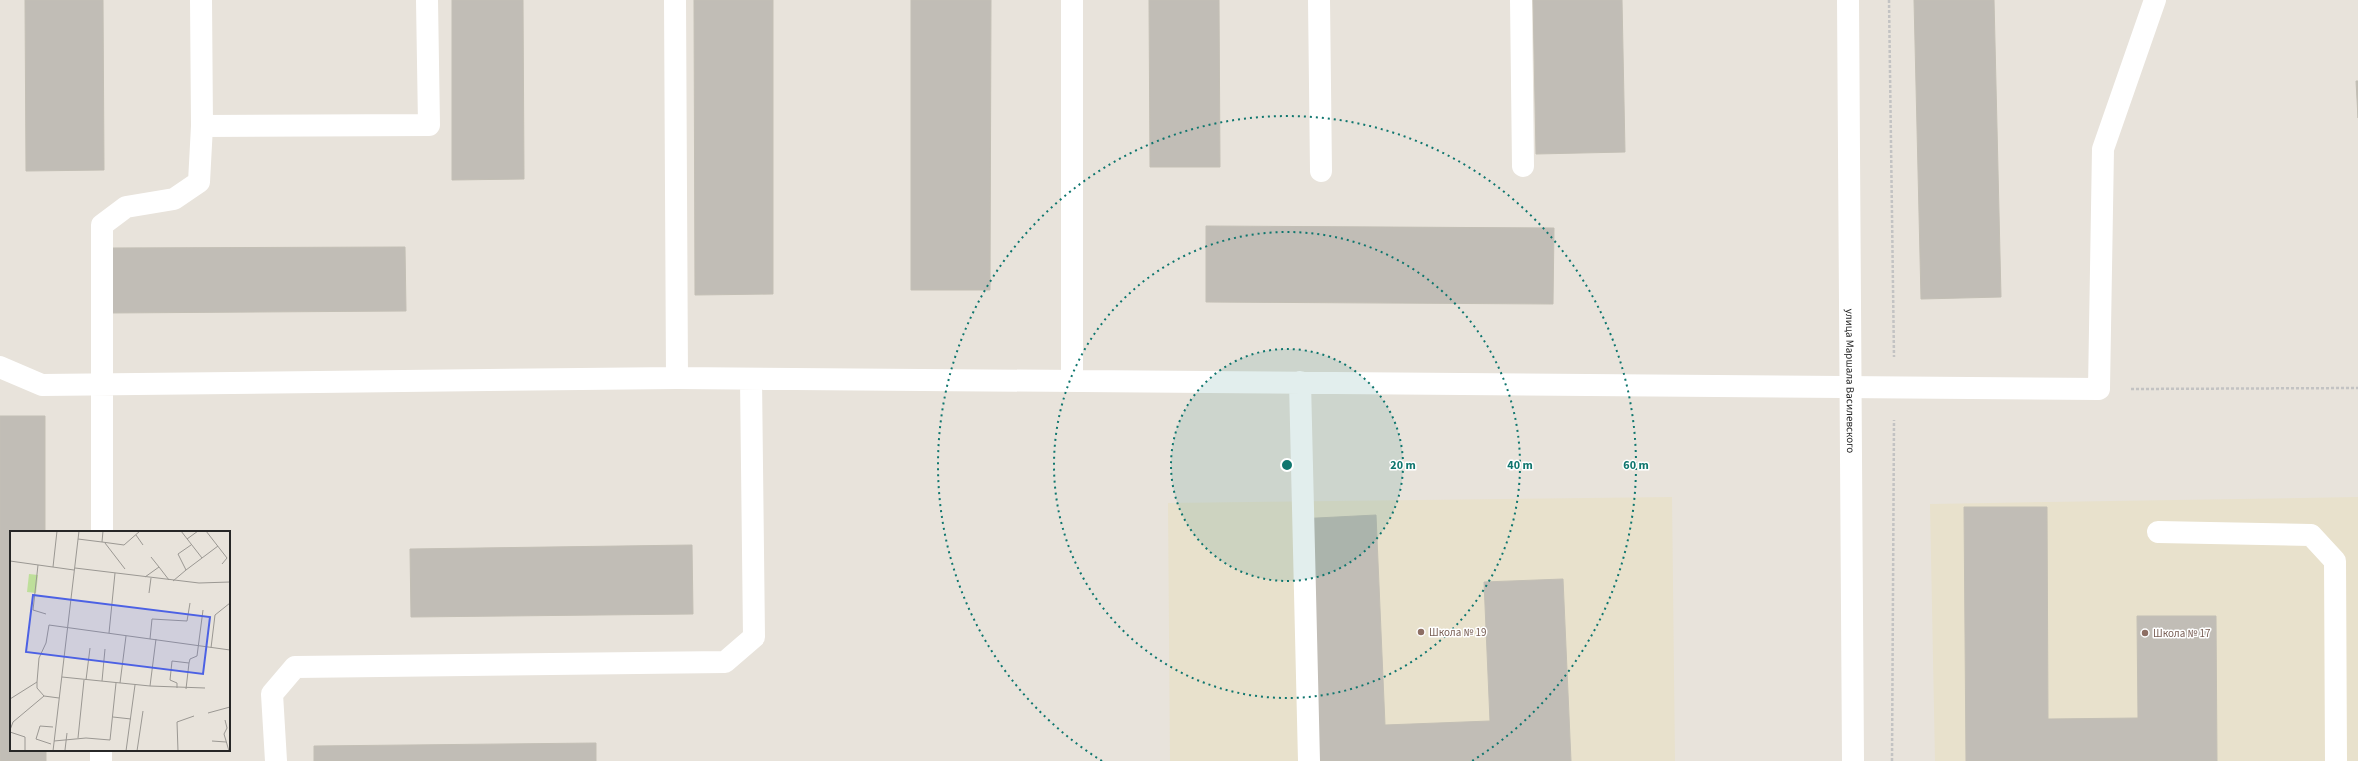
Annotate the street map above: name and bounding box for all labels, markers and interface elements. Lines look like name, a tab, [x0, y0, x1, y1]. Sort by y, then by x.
street label: улица Маршала Василевского	[1843, 309, 1858, 453]
text: 20 m	[1390, 457, 1416, 474]
text: 40 m	[1507, 457, 1533, 474]
text: 60 m	[1623, 457, 1649, 474]
centre of rings	[1280, 458, 1294, 472]
inset map	[10, 531, 230, 751]
place label: Школа № 19	[1429, 625, 1486, 640]
place label: Школа № 17	[2153, 626, 2210, 641]
marker: Школа № 19	[1416, 627, 1426, 637]
marker: Школа № 17	[2140, 628, 2150, 638]

